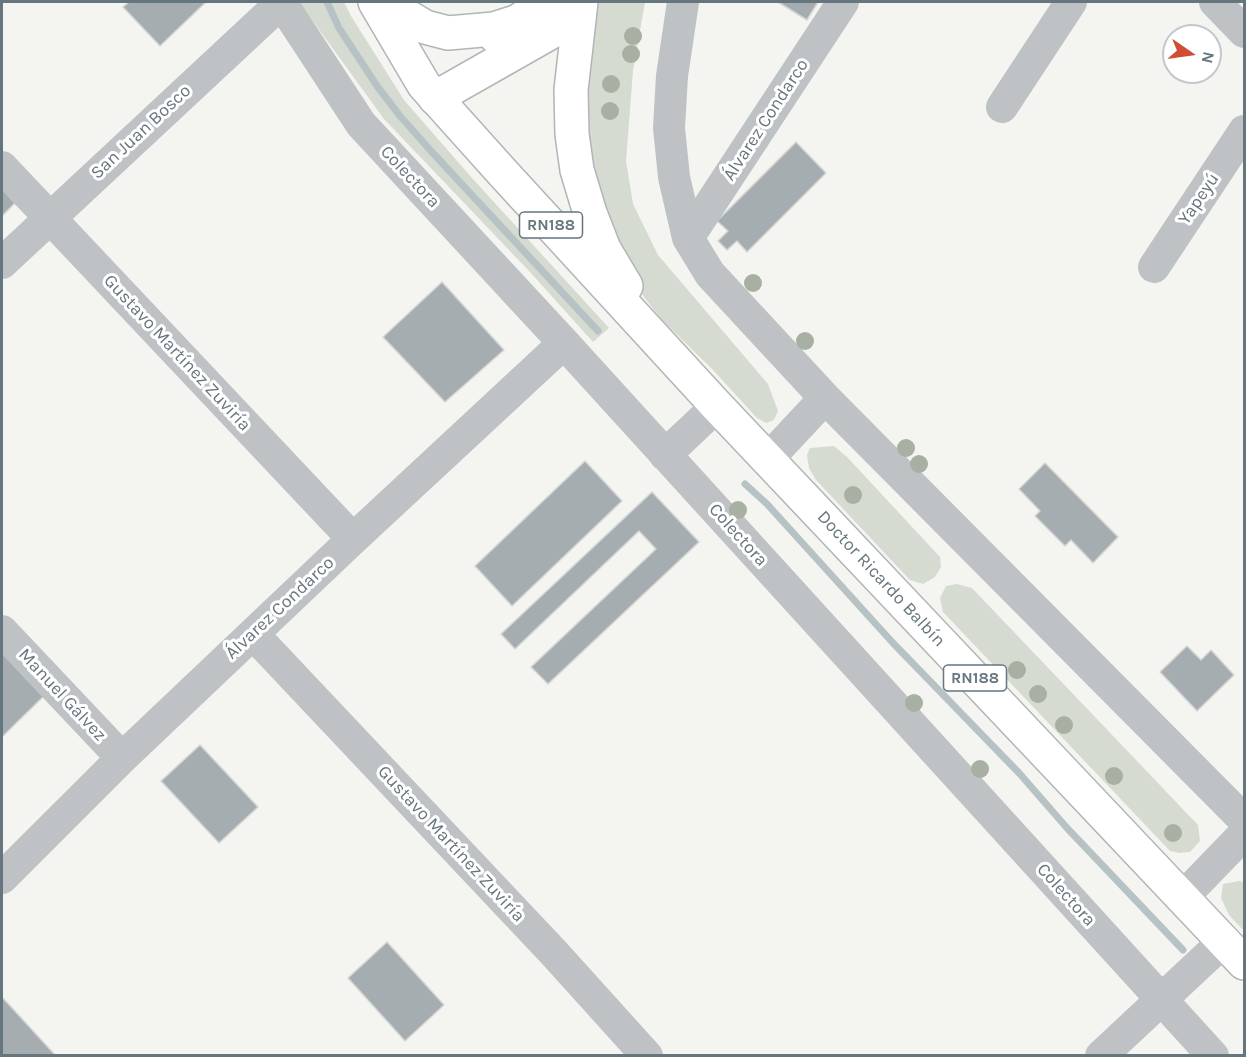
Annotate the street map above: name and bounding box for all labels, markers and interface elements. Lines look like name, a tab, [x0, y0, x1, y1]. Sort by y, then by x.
north arrow	[1162, 24, 1222, 84]
text: N	[1198, 50, 1219, 65]
street label: Álvarez Condarco	[719, 55, 813, 185]
street label: San Juan Bosco	[87, 80, 195, 184]
street label: Colectora	[376, 141, 444, 213]
street label: Yapeyú	[1174, 169, 1224, 229]
road number: RN188	[520, 212, 582, 238]
street label: Gustavo Martínez Zuviría	[99, 270, 255, 436]
street label: Colectora	[704, 499, 772, 571]
street label: Doctor Ricardo Balbín	[812, 506, 950, 652]
street label: Álvarez Condarco	[221, 552, 339, 664]
street label: Manuel Gálvez	[14, 644, 110, 746]
road number: RN188	[944, 665, 1006, 691]
street label: Gustavo Martínez Zuviría	[373, 761, 529, 927]
street label: Colectora	[1032, 859, 1100, 931]

